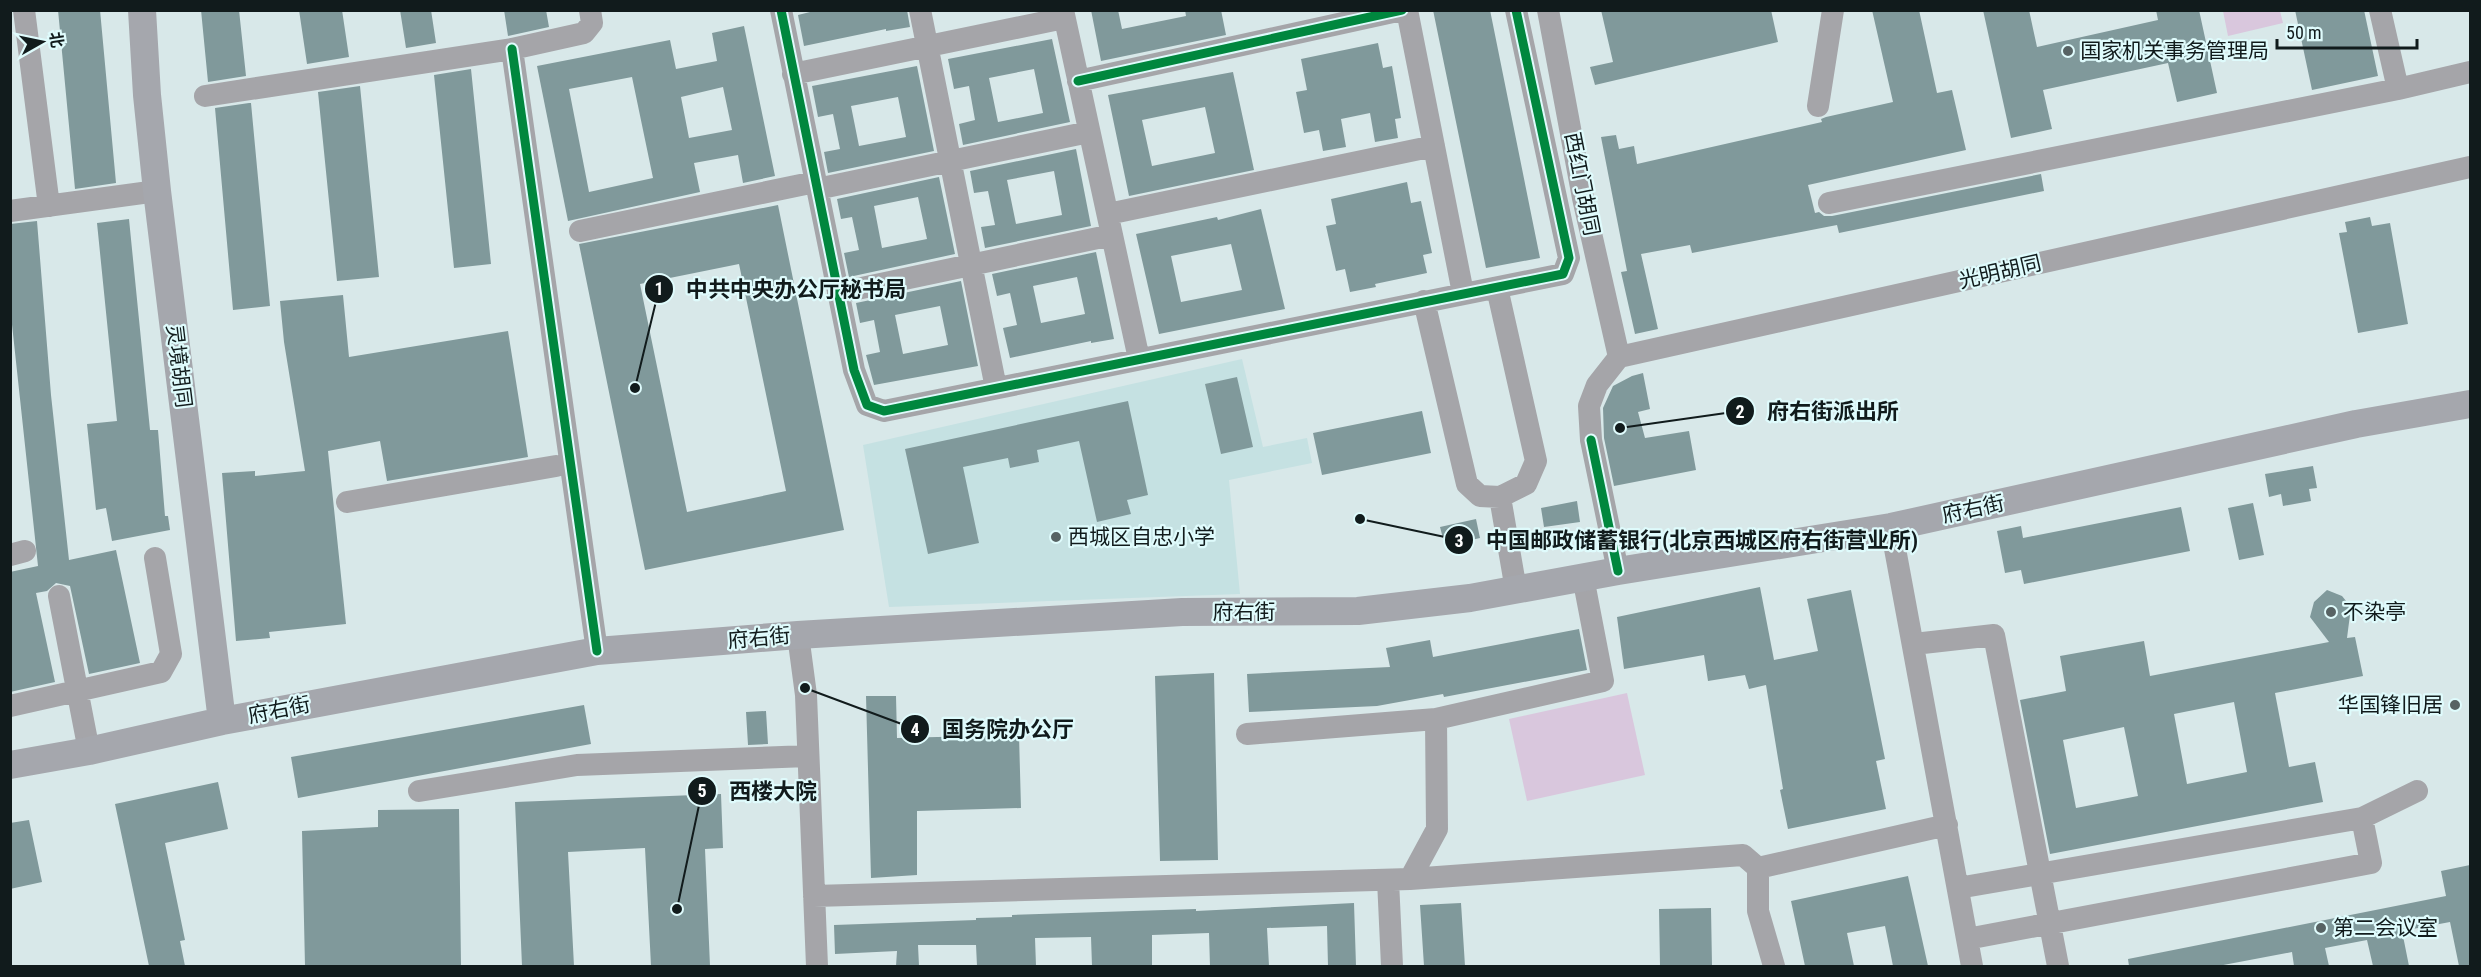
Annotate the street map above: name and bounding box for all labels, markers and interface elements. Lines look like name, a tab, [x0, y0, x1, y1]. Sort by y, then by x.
north arrow	[12, 12, 72, 72]
scale bar	[2277, 12, 2416, 50]
text: 50 m	[2286, 22, 2321, 43]
text: 北	[46, 30, 67, 49]
place label: 国家机关事务管理局	[2080, 39, 2269, 63]
marker: 国家机关事务管理局	[2061, 44, 2075, 58]
street label: 西红门胡同	[1560, 130, 1604, 238]
street label: 光明胡同	[1956, 251, 2044, 293]
callout: 中共中央办公厅秘书局	[644, 269, 918, 309]
text: 中共中央办公厅秘书局	[686, 277, 906, 302]
text: 1	[654, 278, 664, 299]
street label: 灵境胡同	[162, 323, 196, 409]
callout: 府右街派出所	[1725, 391, 1911, 431]
text: 府右街派出所	[1767, 399, 1899, 424]
text: 2	[1735, 401, 1745, 422]
street label: 府右街	[1940, 491, 2006, 527]
callout: 中国邮政储蓄银行(北京西城区府右街营业所)	[1444, 520, 1930, 560]
place label: 西城区自忠小学	[1068, 525, 1215, 549]
text: 中国邮政储蓄银行(北京西城区府右街营业所)	[1486, 528, 1918, 553]
marker: 西城区自忠小学	[1049, 530, 1063, 544]
text: 3	[1454, 530, 1464, 551]
street label: 府右街	[1213, 600, 1276, 624]
place label: 不染亭	[2343, 600, 2406, 624]
marker: 不染亭	[2324, 605, 2338, 619]
street label: 府右街	[727, 623, 791, 653]
street label: 府右街	[246, 692, 312, 728]
place label: 华国锋旧居	[2338, 693, 2443, 717]
marker: 华国锋旧居	[2448, 698, 2462, 712]
callout: 国务院办公厅	[900, 709, 1086, 749]
text: 国务院办公厅	[942, 717, 1074, 742]
text: 4	[910, 719, 920, 740]
callout: 西楼大院	[687, 771, 829, 811]
text: 西楼大院	[729, 779, 817, 804]
text: 5	[697, 780, 707, 801]
place label: 第二会议室	[2333, 916, 2438, 940]
marker: 第二会议室	[2314, 921, 2328, 935]

